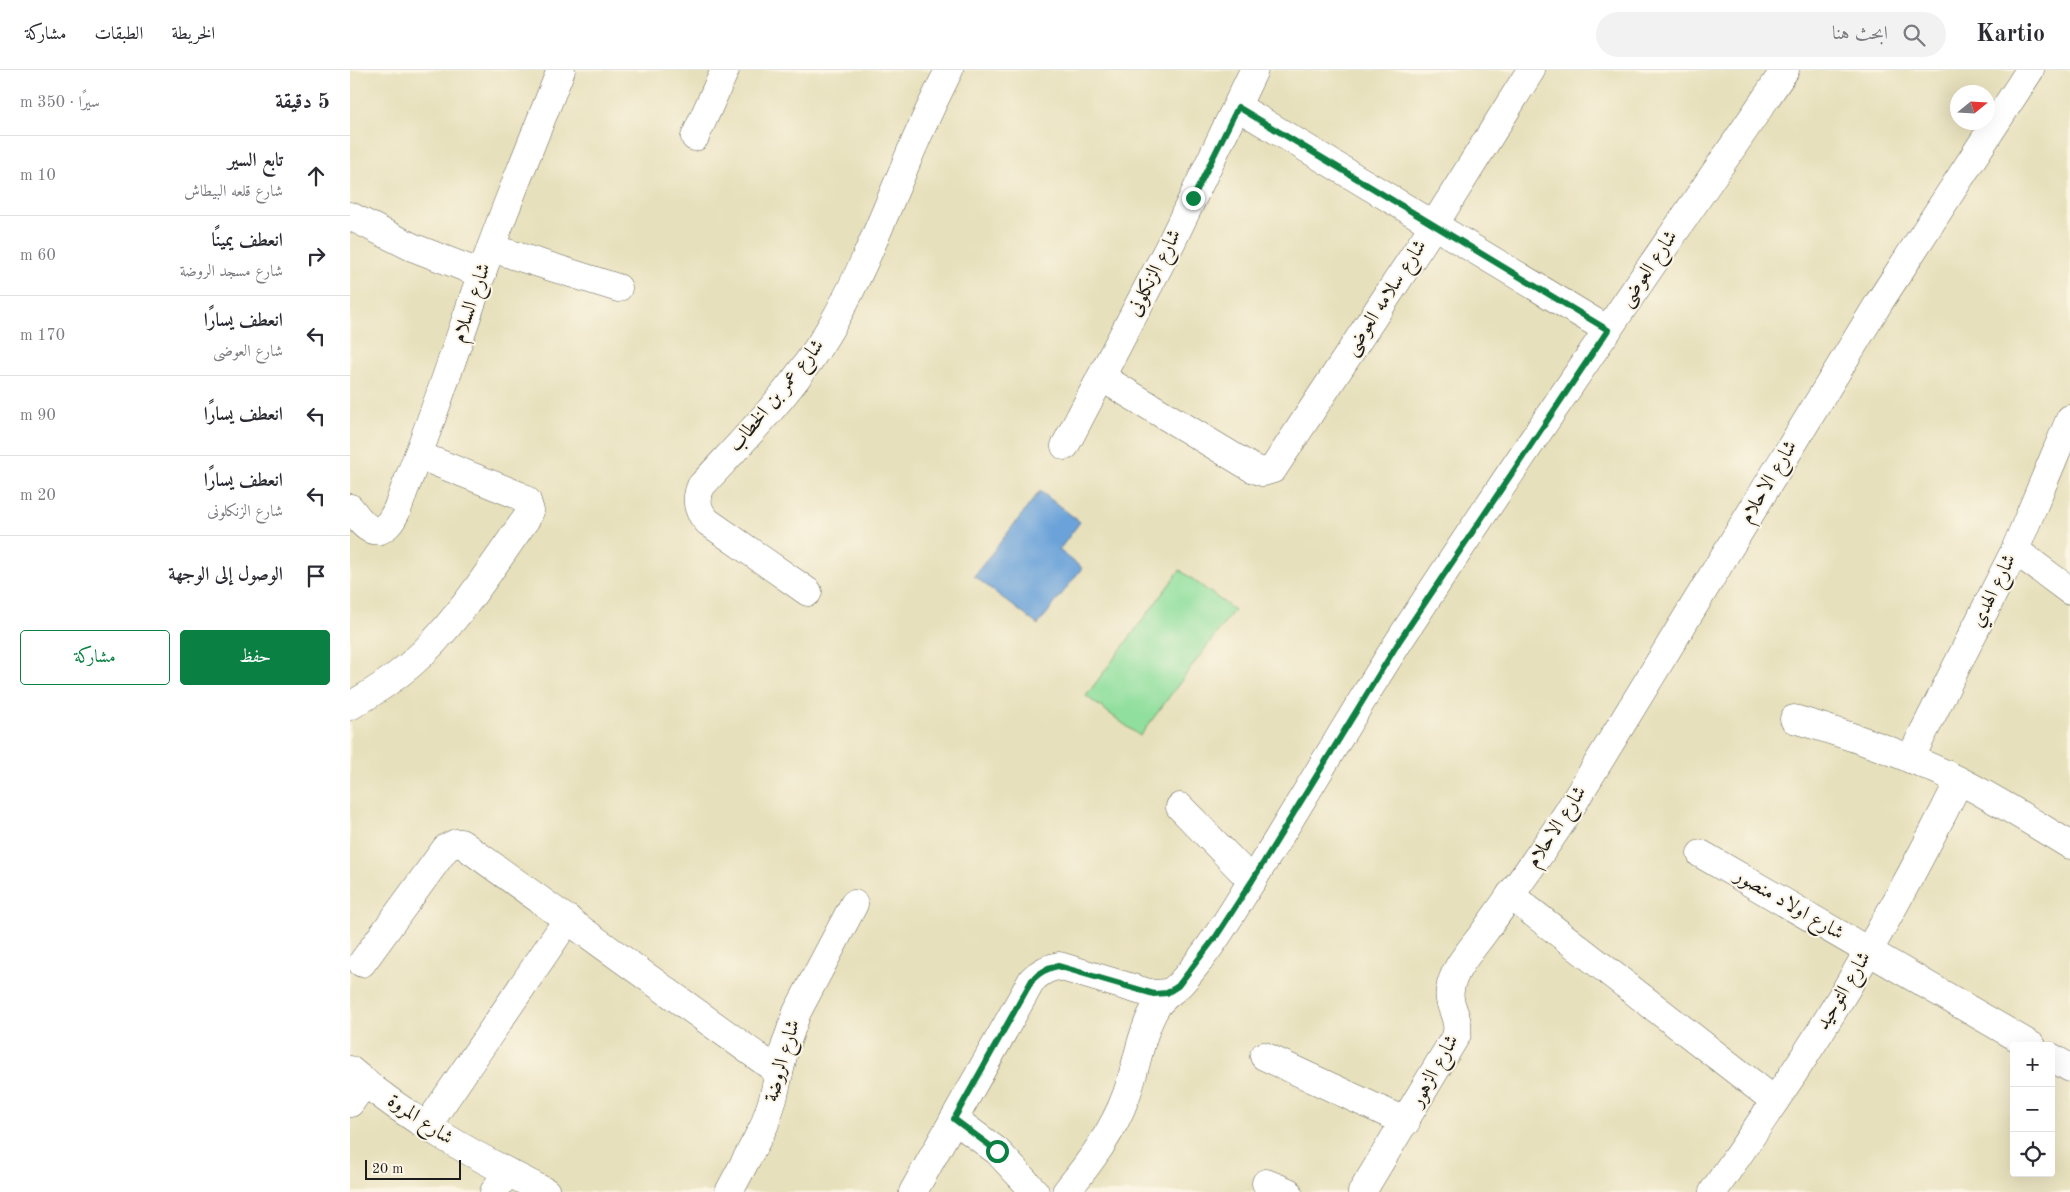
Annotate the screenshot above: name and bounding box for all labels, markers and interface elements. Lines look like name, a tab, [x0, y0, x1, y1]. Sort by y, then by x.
search box	[1596, 12, 1946, 57]
icon: search	[1900, 21, 1928, 49]
text: Kartio	[1976, 23, 2045, 47]
text: مشاركة	[25, 25, 66, 43]
text: الطبقات	[94, 25, 143, 43]
text: الخريطة	[171, 25, 215, 43]
text: ابحث هنا	[1832, 25, 1888, 44]
north arrow	[1950, 85, 1995, 130]
text: 5 دقيقة	[275, 92, 330, 113]
text: سيرًا · 350 m	[20, 95, 100, 111]
text: تابع السير	[228, 152, 283, 171]
icon: ahead	[302, 162, 330, 190]
text: 10 m	[20, 168, 56, 184]
text: شارع قلعه البيطاش	[184, 184, 283, 200]
route end	[1182, 187, 1205, 210]
street label: شارع الزنكلونى	[1123, 225, 1191, 322]
street label: شارع العوضى	[1616, 227, 1687, 314]
text: انعطف يمينًا	[211, 232, 283, 251]
street label: شارع سلامه العوضى	[1341, 236, 1436, 363]
icon: right	[302, 242, 330, 270]
text: 60 m	[20, 248, 56, 264]
street label: شارع السلام	[449, 261, 501, 347]
text: شارع مسجد الروضة	[180, 264, 283, 280]
text: انعطف يسارًا	[204, 312, 283, 331]
icon: left	[302, 322, 330, 350]
text: 170 m	[20, 328, 65, 344]
street label: شارع عمر بن الخطاب	[726, 336, 833, 460]
text: شارع العوضى	[213, 344, 283, 360]
icon: left	[302, 402, 330, 430]
text: انعطف يسارًا	[204, 406, 283, 425]
text: 90 m	[20, 408, 56, 424]
street label: شارع الاحلام	[1737, 437, 1807, 530]
text: انعطف يسارًا	[204, 472, 283, 491]
icon: left	[302, 482, 330, 510]
text: 20 m	[20, 488, 56, 504]
text: شارع الزنكلونى	[207, 504, 283, 520]
street label: شارع الهدي	[1968, 551, 2026, 633]
icon: arrive	[302, 562, 330, 590]
text: الوصول إلى الوجهة	[168, 566, 283, 585]
button: مشاركة	[20, 630, 170, 685]
button: حفظ	[180, 630, 330, 685]
street label: شارع الاحلام	[1523, 783, 1596, 874]
street label: شارع اولاد منصور	[1726, 865, 1847, 949]
street label: شارع التوحيد	[1813, 948, 1880, 1037]
street label: شارع الروضة	[761, 1017, 810, 1106]
street label: شارع الزهور	[1405, 1031, 1468, 1115]
map controls	[2010, 1042, 2055, 1177]
button: +	[2010, 1042, 2055, 1087]
button: −	[2010, 1087, 2055, 1132]
street label: شارع المروة	[380, 1091, 456, 1154]
button: locate	[2010, 1132, 2055, 1177]
route start	[986, 1140, 1009, 1163]
scale bar	[365, 1157, 461, 1180]
text: 20 m	[372, 1162, 403, 1176]

